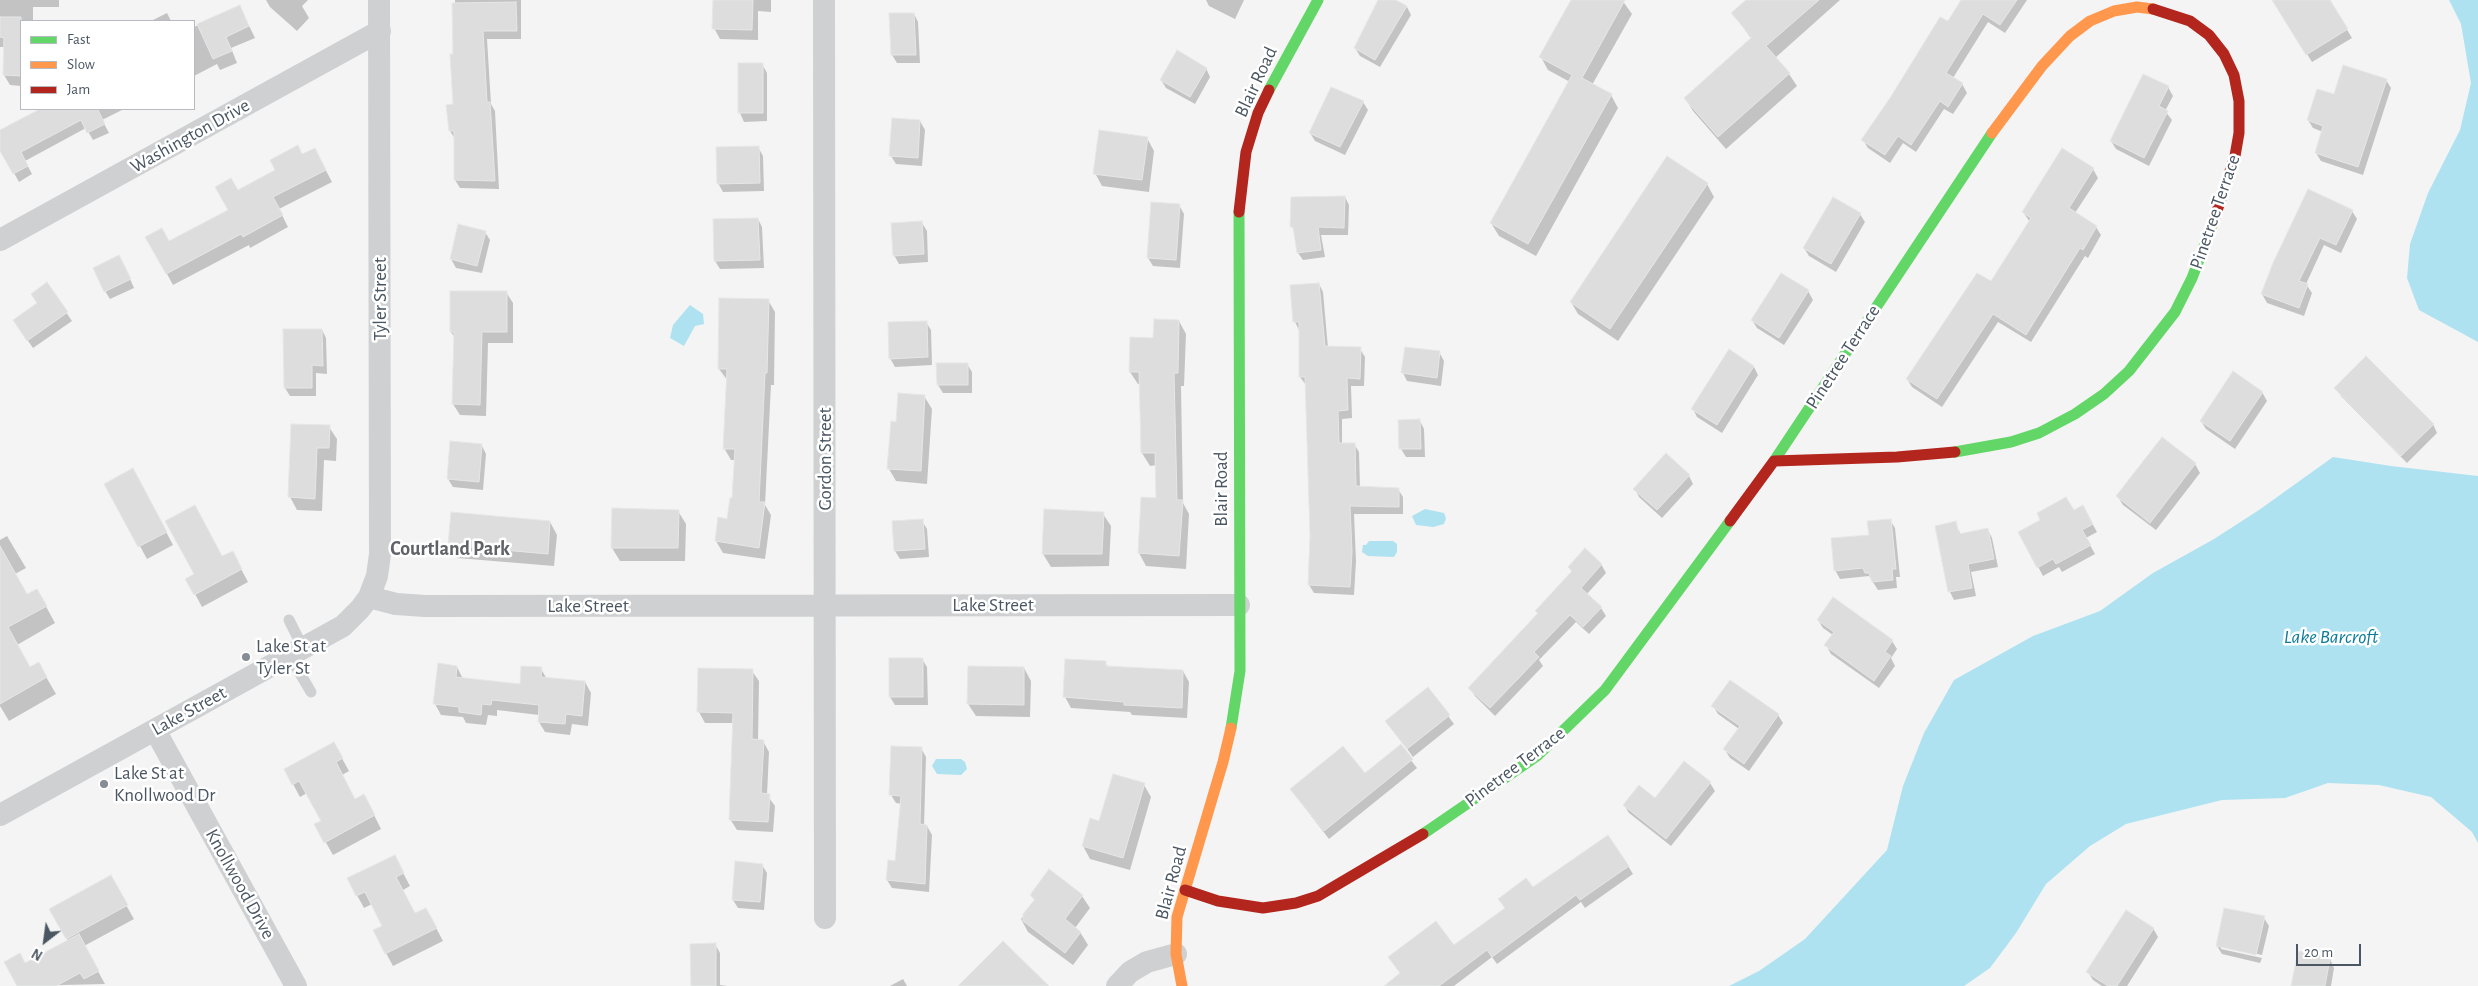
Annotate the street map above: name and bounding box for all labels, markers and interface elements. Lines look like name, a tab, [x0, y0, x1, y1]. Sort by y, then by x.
legend	[20, 20, 195, 110]
text: Fast	[67, 32, 90, 47]
street label: Blair Road	[1230, 43, 1282, 121]
text: Slow	[67, 57, 95, 72]
text: Jam	[67, 82, 90, 97]
street label: Washington Drive	[126, 94, 254, 178]
street label: Pinetree Terrace	[2185, 152, 2245, 272]
street label: Tyler Street	[369, 257, 391, 341]
street label: Pinetree Terrace	[1801, 301, 1885, 413]
street label: Gordon Street	[814, 408, 836, 510]
street label: Blair Road	[1210, 451, 1232, 527]
district label: Courtland Park	[390, 537, 510, 561]
street label: Lake Street	[952, 594, 1034, 616]
street label: Lake Street	[547, 595, 629, 617]
water label: Lake Barcroft	[2284, 625, 2378, 649]
place label: Lake St at Tyler St	[256, 635, 326, 679]
marker: Lake St at Tyler St	[240, 651, 252, 663]
street label: Lake Street	[148, 681, 230, 741]
street label: Pinetree Terrace	[1460, 722, 1570, 812]
place label: Lake St at Knollwood Dr	[114, 762, 215, 806]
marker: Lake St at Knollwood Dr	[98, 778, 110, 790]
street label: Knollwood Drive	[200, 825, 280, 943]
street label: Blair Road	[1150, 844, 1192, 922]
north arrow	[20, 916, 70, 966]
scale bar	[2298, 934, 2363, 966]
text: N	[30, 945, 45, 962]
text: 20 m	[2304, 945, 2333, 960]

